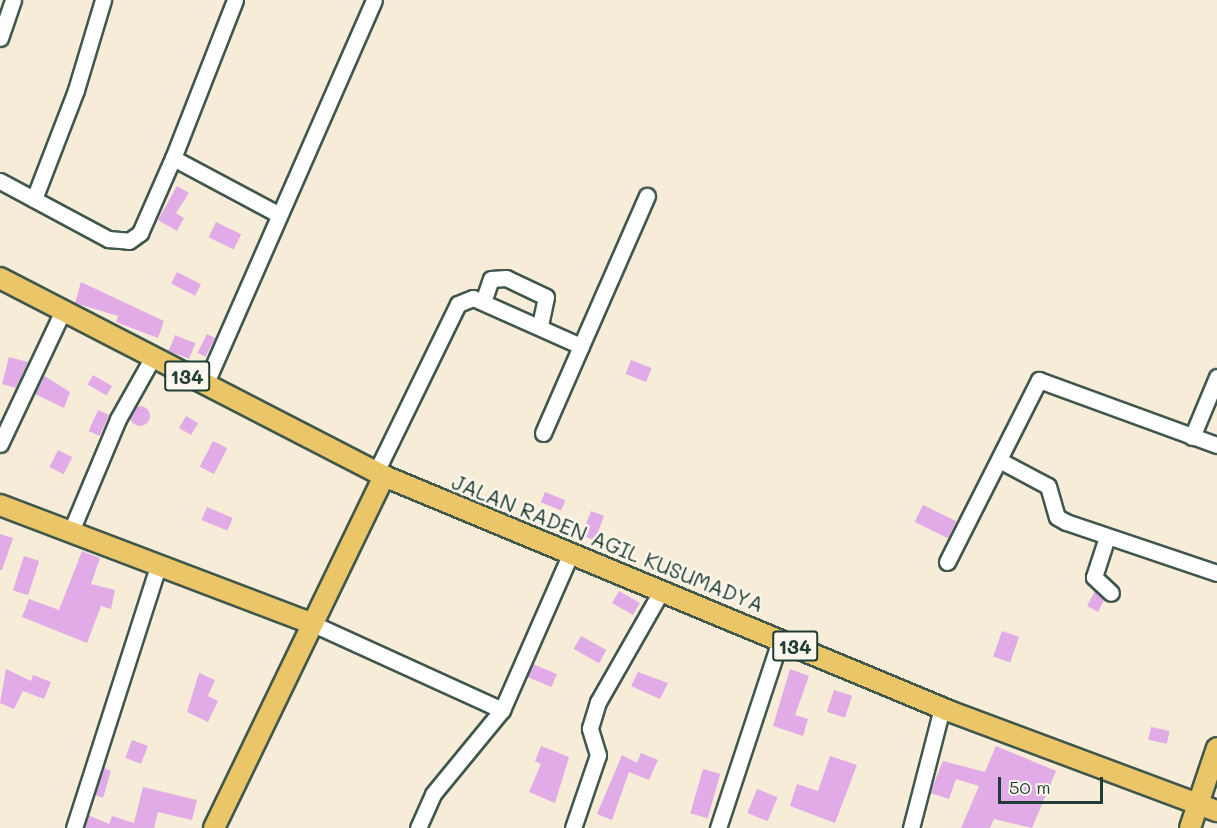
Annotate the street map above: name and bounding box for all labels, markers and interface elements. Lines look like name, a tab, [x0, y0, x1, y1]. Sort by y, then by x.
road number: 134	[163, 359, 211, 393]
street label: JALAN RADEN AGIL KUSUMADYA	[448, 469, 768, 617]
road number: 134	[771, 629, 819, 663]
scale bar	[1001, 765, 1106, 803]
text: 50 m	[1009, 775, 1051, 799]

